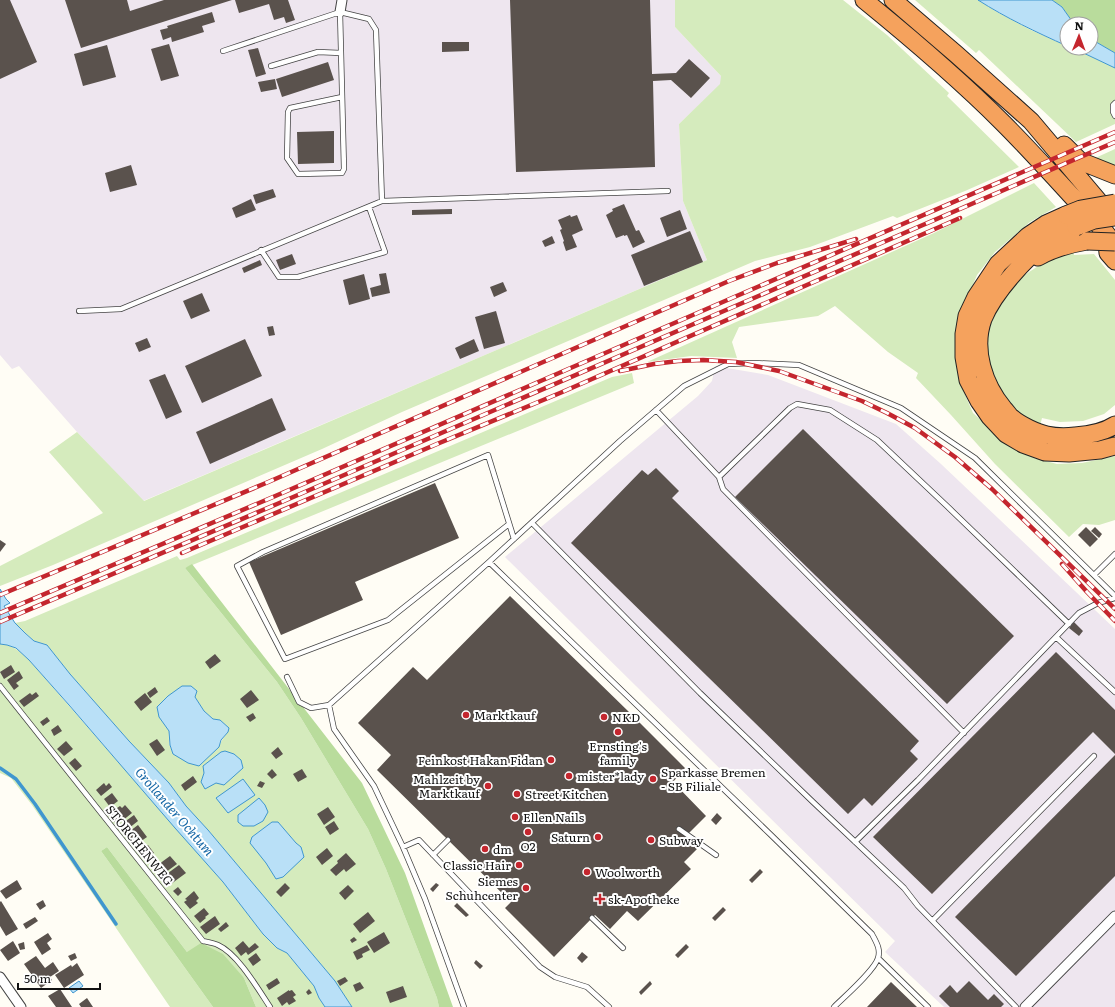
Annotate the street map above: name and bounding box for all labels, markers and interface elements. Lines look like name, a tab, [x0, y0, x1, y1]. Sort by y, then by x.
north arrow	[1059, 16, 1099, 56]
text: N	[1074, 17, 1084, 33]
place label: Marktkauf	[474, 706, 537, 724]
place label: NKD	[612, 708, 640, 726]
marker: Marktkauf	[461, 710, 471, 720]
marker: NKD	[599, 712, 609, 722]
marker: Ernsting's family	[613, 727, 623, 737]
place label: Ernsting's family	[589, 737, 647, 769]
place label: Feinkost Hakan Fidan	[418, 751, 543, 769]
marker: Feinkost Hakan Fidan	[546, 755, 556, 765]
water label: Grollander Ochtum	[131, 763, 219, 860]
place label: Sparkasse Bremen - SB Filiale	[661, 763, 766, 795]
place label: mister*lady	[577, 767, 644, 785]
place label: Mahlzeit by Marktkauf	[413, 770, 481, 802]
marker: mister*lady	[564, 771, 574, 781]
marker: Sparkasse Bremen - SB Filiale	[648, 774, 658, 784]
marker: Mahlzeit by Marktkauf	[483, 781, 493, 791]
place label: Street Kitchen	[525, 785, 607, 803]
marker: Street Kitchen	[512, 789, 522, 799]
street label: STORCHENWEG	[102, 801, 178, 889]
place label: Ellen Nails	[523, 808, 585, 826]
marker: Ellen Nails	[510, 812, 520, 822]
marker: O2	[523, 827, 533, 837]
place label: Saturn	[551, 828, 590, 846]
place label: Subway	[659, 831, 704, 849]
marker: Saturn	[593, 832, 603, 842]
marker: Subway	[646, 835, 656, 845]
place label: O2	[520, 837, 536, 855]
place label: dm	[493, 840, 512, 858]
marker: dm	[480, 844, 490, 854]
place label: Classic Hair	[443, 856, 511, 874]
marker: Classic Hair	[514, 860, 524, 870]
place label: Woolworth	[595, 863, 660, 881]
marker: Woolworth	[582, 867, 592, 877]
place label: Siemes Schuhcenter	[446, 872, 519, 904]
marker: Siemes Schuhcenter	[521, 883, 531, 893]
place label: sk-Apotheke	[608, 890, 679, 908]
marker: sk-Apotheke	[595, 894, 605, 904]
scale bar	[18, 965, 100, 991]
text: 50 m	[24, 969, 51, 987]

